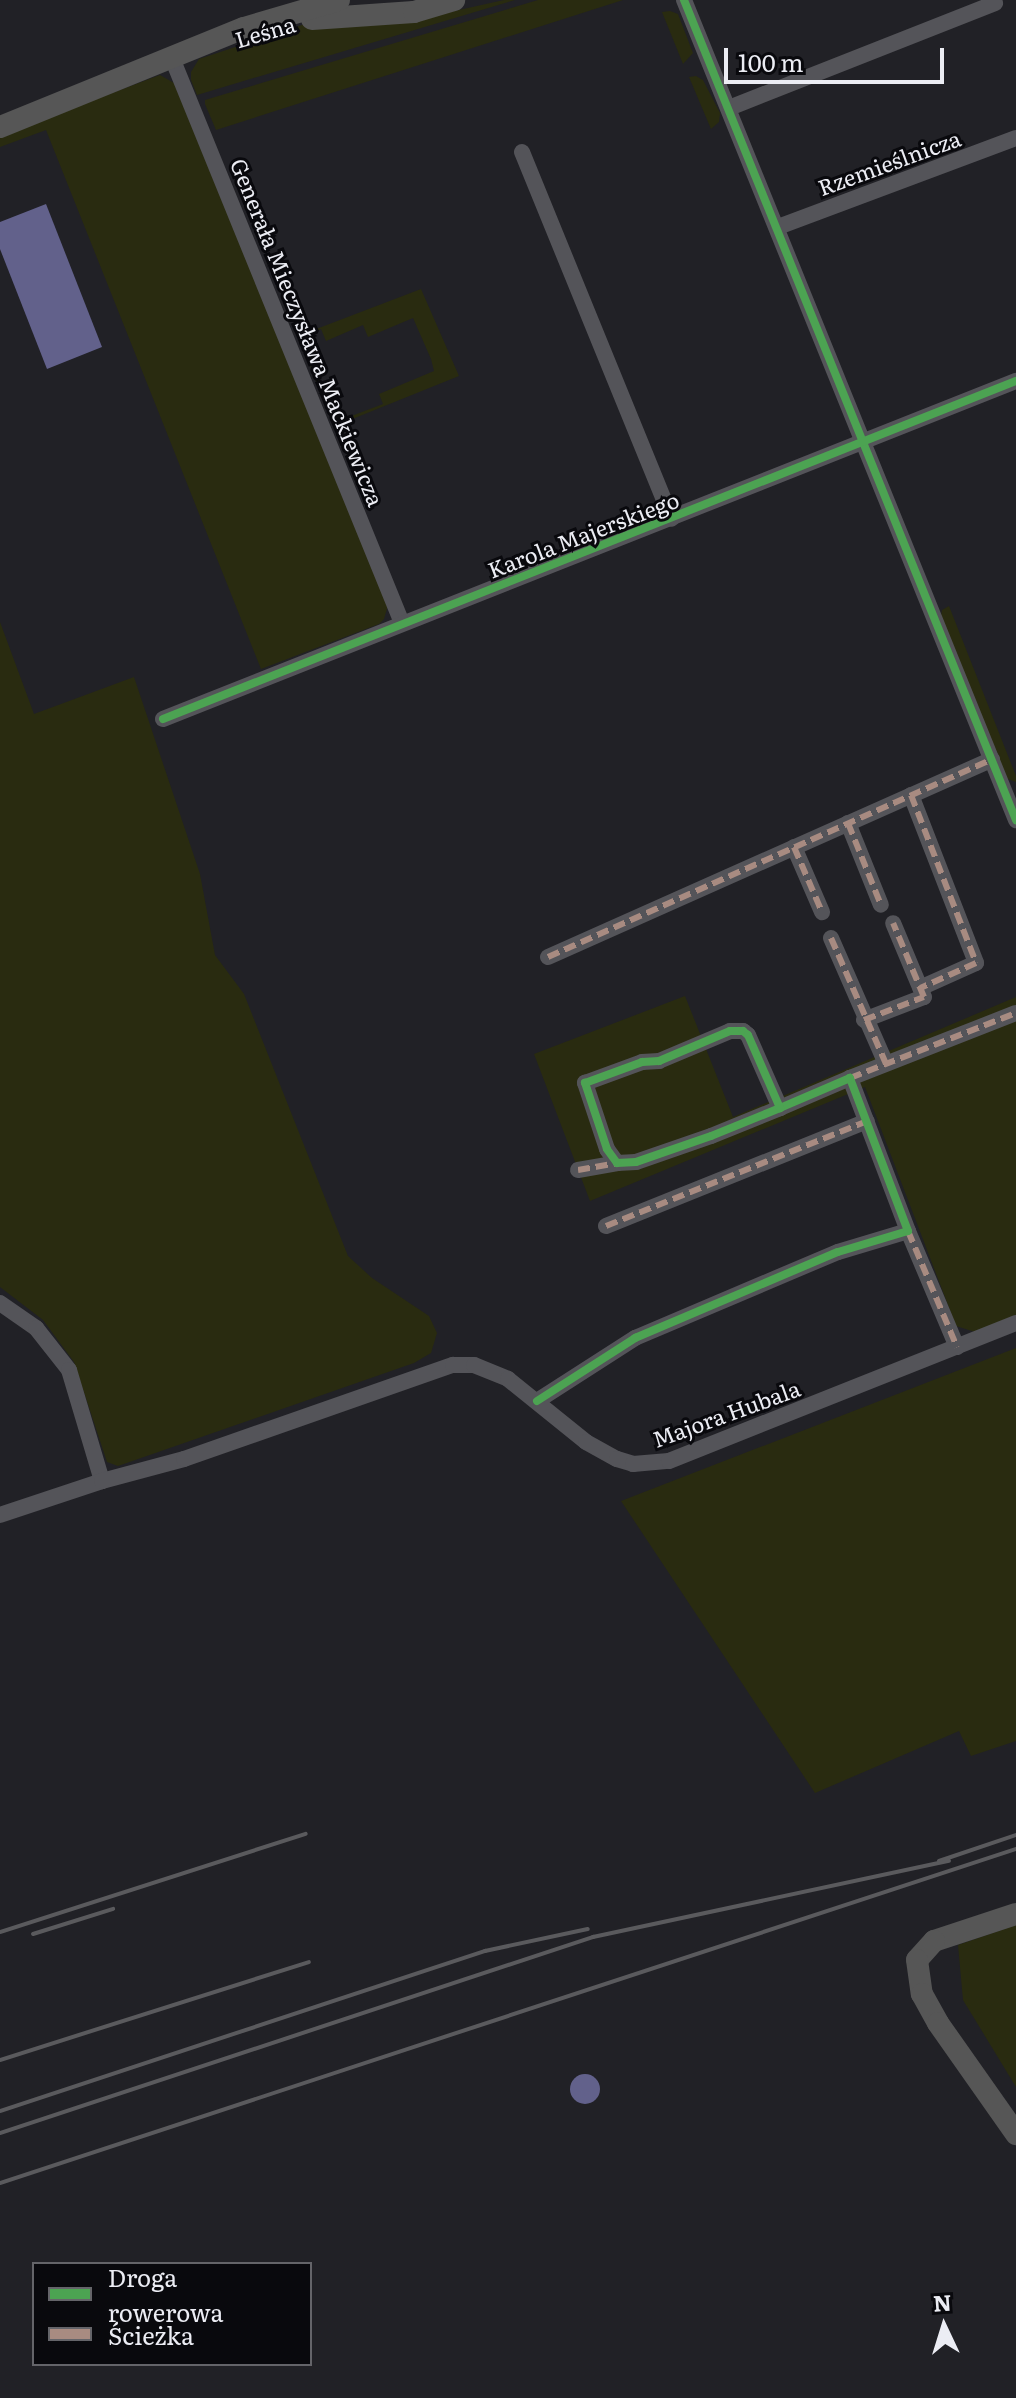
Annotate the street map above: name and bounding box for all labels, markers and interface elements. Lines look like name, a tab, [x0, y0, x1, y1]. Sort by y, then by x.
street label: Leśna	[232, 10, 298, 52]
scale bar	[728, 32, 948, 82]
text: 100 m	[738, 44, 804, 79]
street label: Rzemieślnicza	[814, 124, 964, 200]
street label: Generała Mieczysława Mackiewicza	[226, 154, 390, 510]
street label: Karola Majerskiego	[484, 485, 682, 583]
street label: Majora Hubala	[649, 1374, 803, 1452]
text: Droga rowerowa	[108, 2259, 223, 2329]
legend	[32, 2262, 312, 2366]
text: N	[932, 2284, 953, 2319]
north arrow	[904, 2286, 984, 2366]
text: Ścieżka	[108, 2317, 194, 2352]

